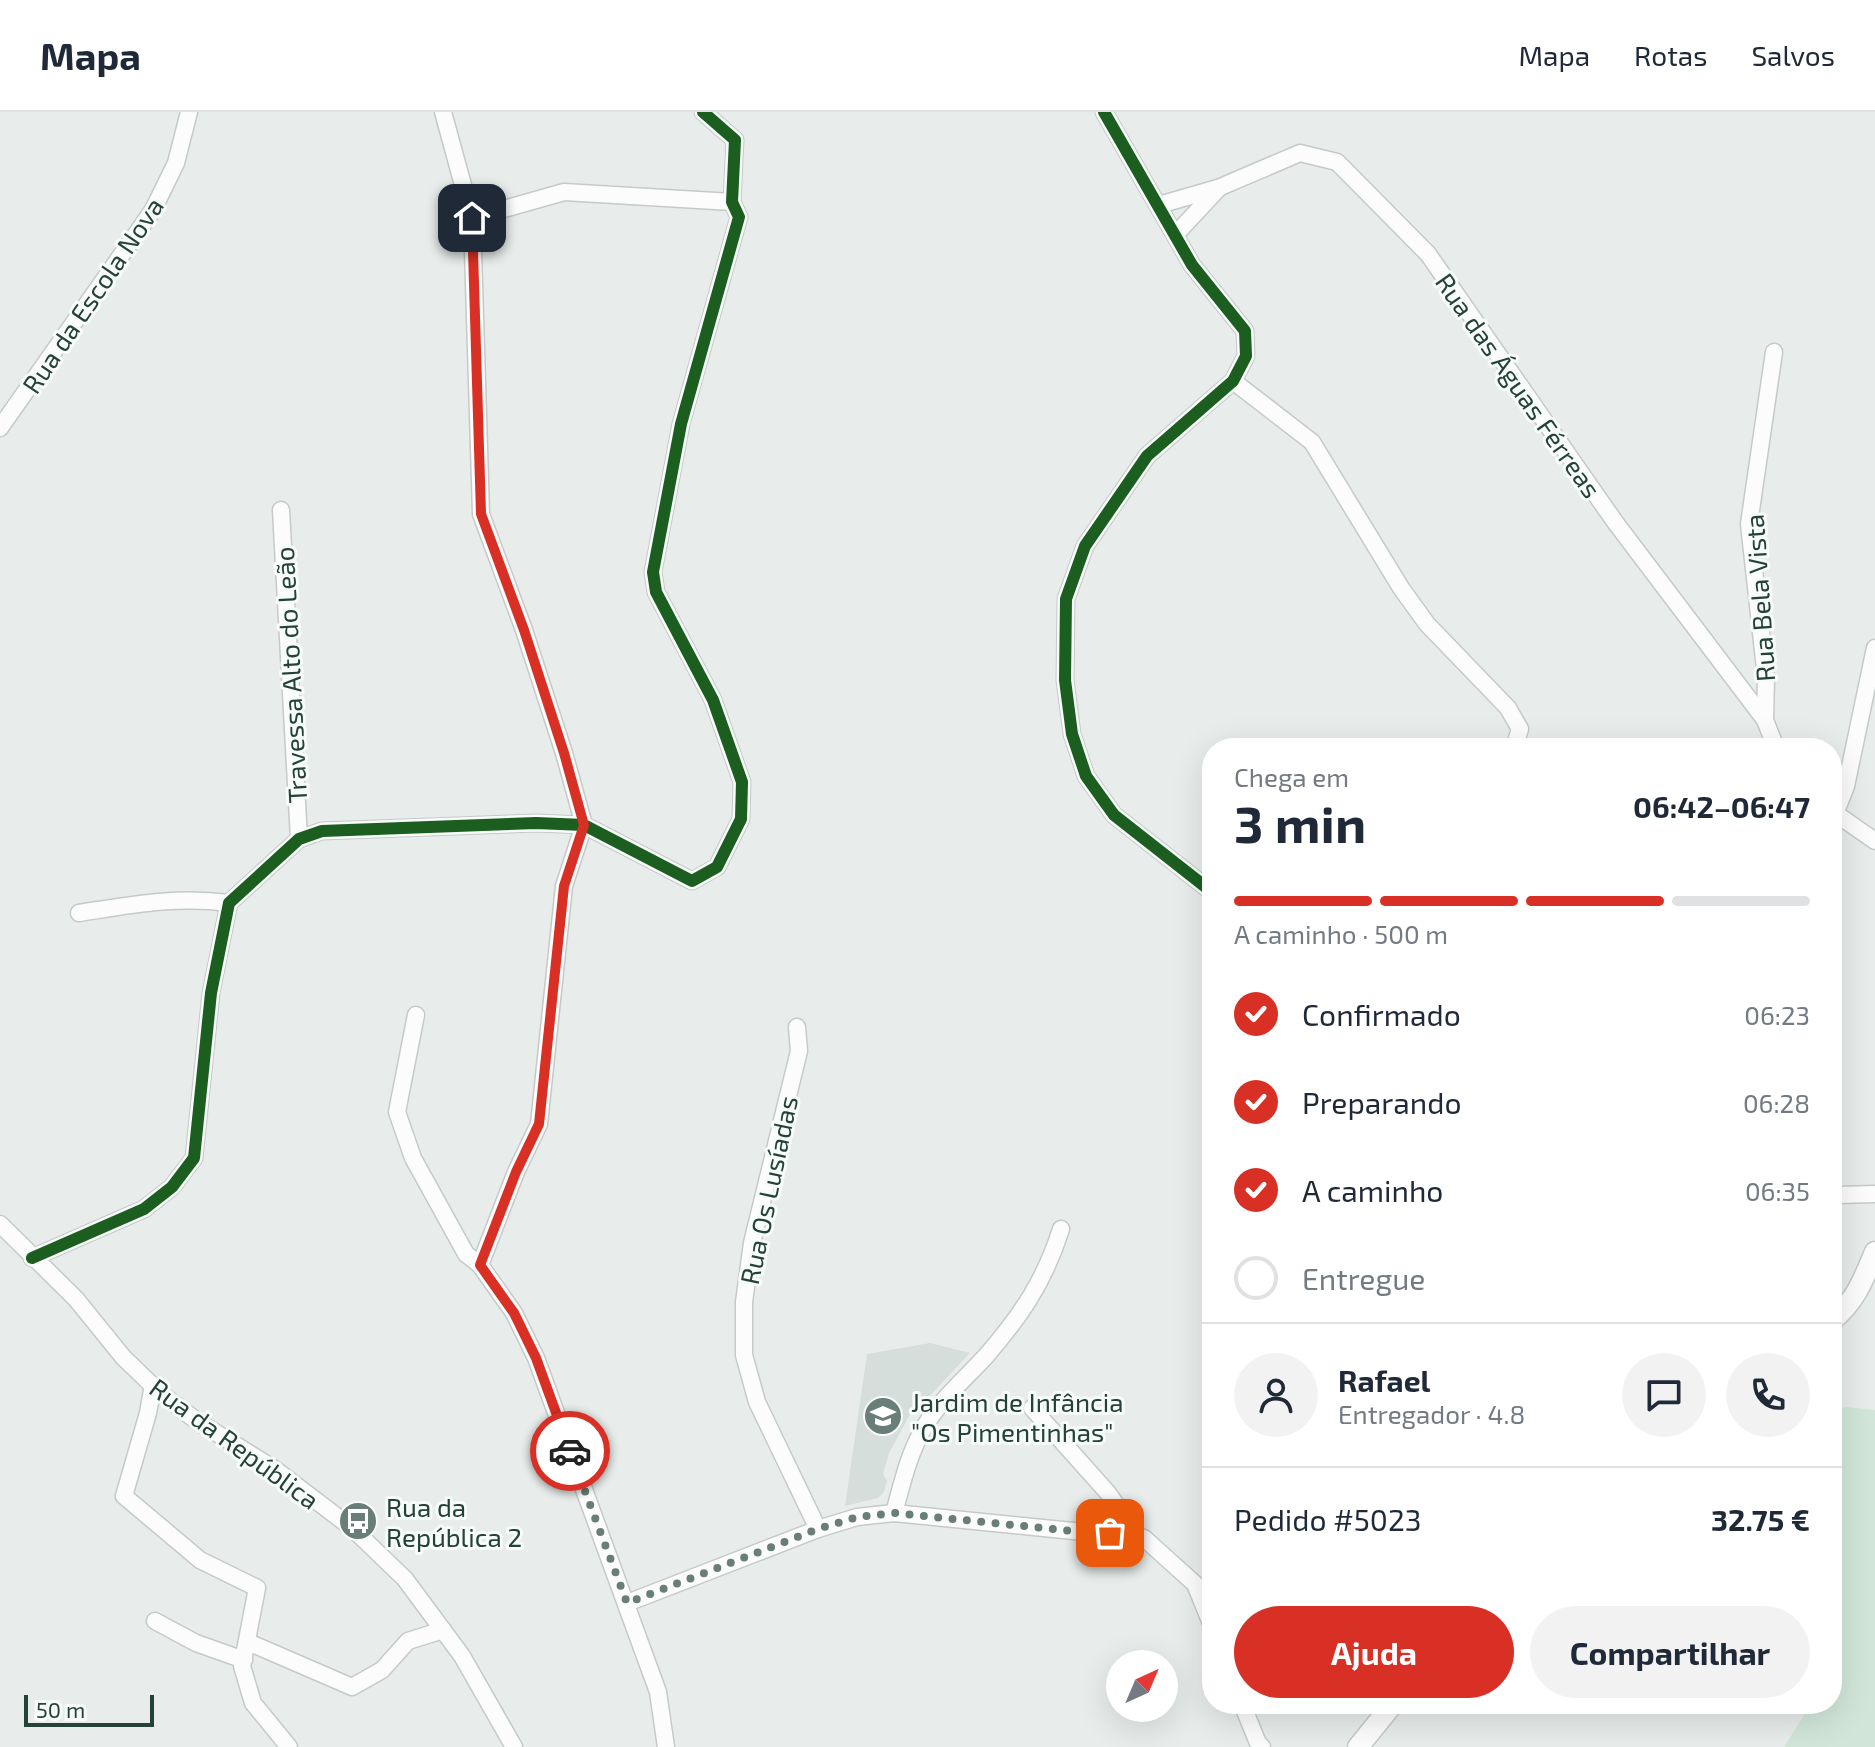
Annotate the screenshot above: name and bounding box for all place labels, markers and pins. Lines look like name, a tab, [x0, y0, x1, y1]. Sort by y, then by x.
pin	[438, 184, 506, 252]
place label: Jardim de Infância "Os Pimentinhas"	[911, 1386, 1123, 1447]
school or university icon: Jardim de Infância "Os Pimentinhas"	[862, 1395, 904, 1437]
place label: Rua da República 2	[386, 1491, 522, 1552]
pin	[1076, 1499, 1144, 1567]
bus stop icon: Rua da República 2	[337, 1500, 379, 1542]

